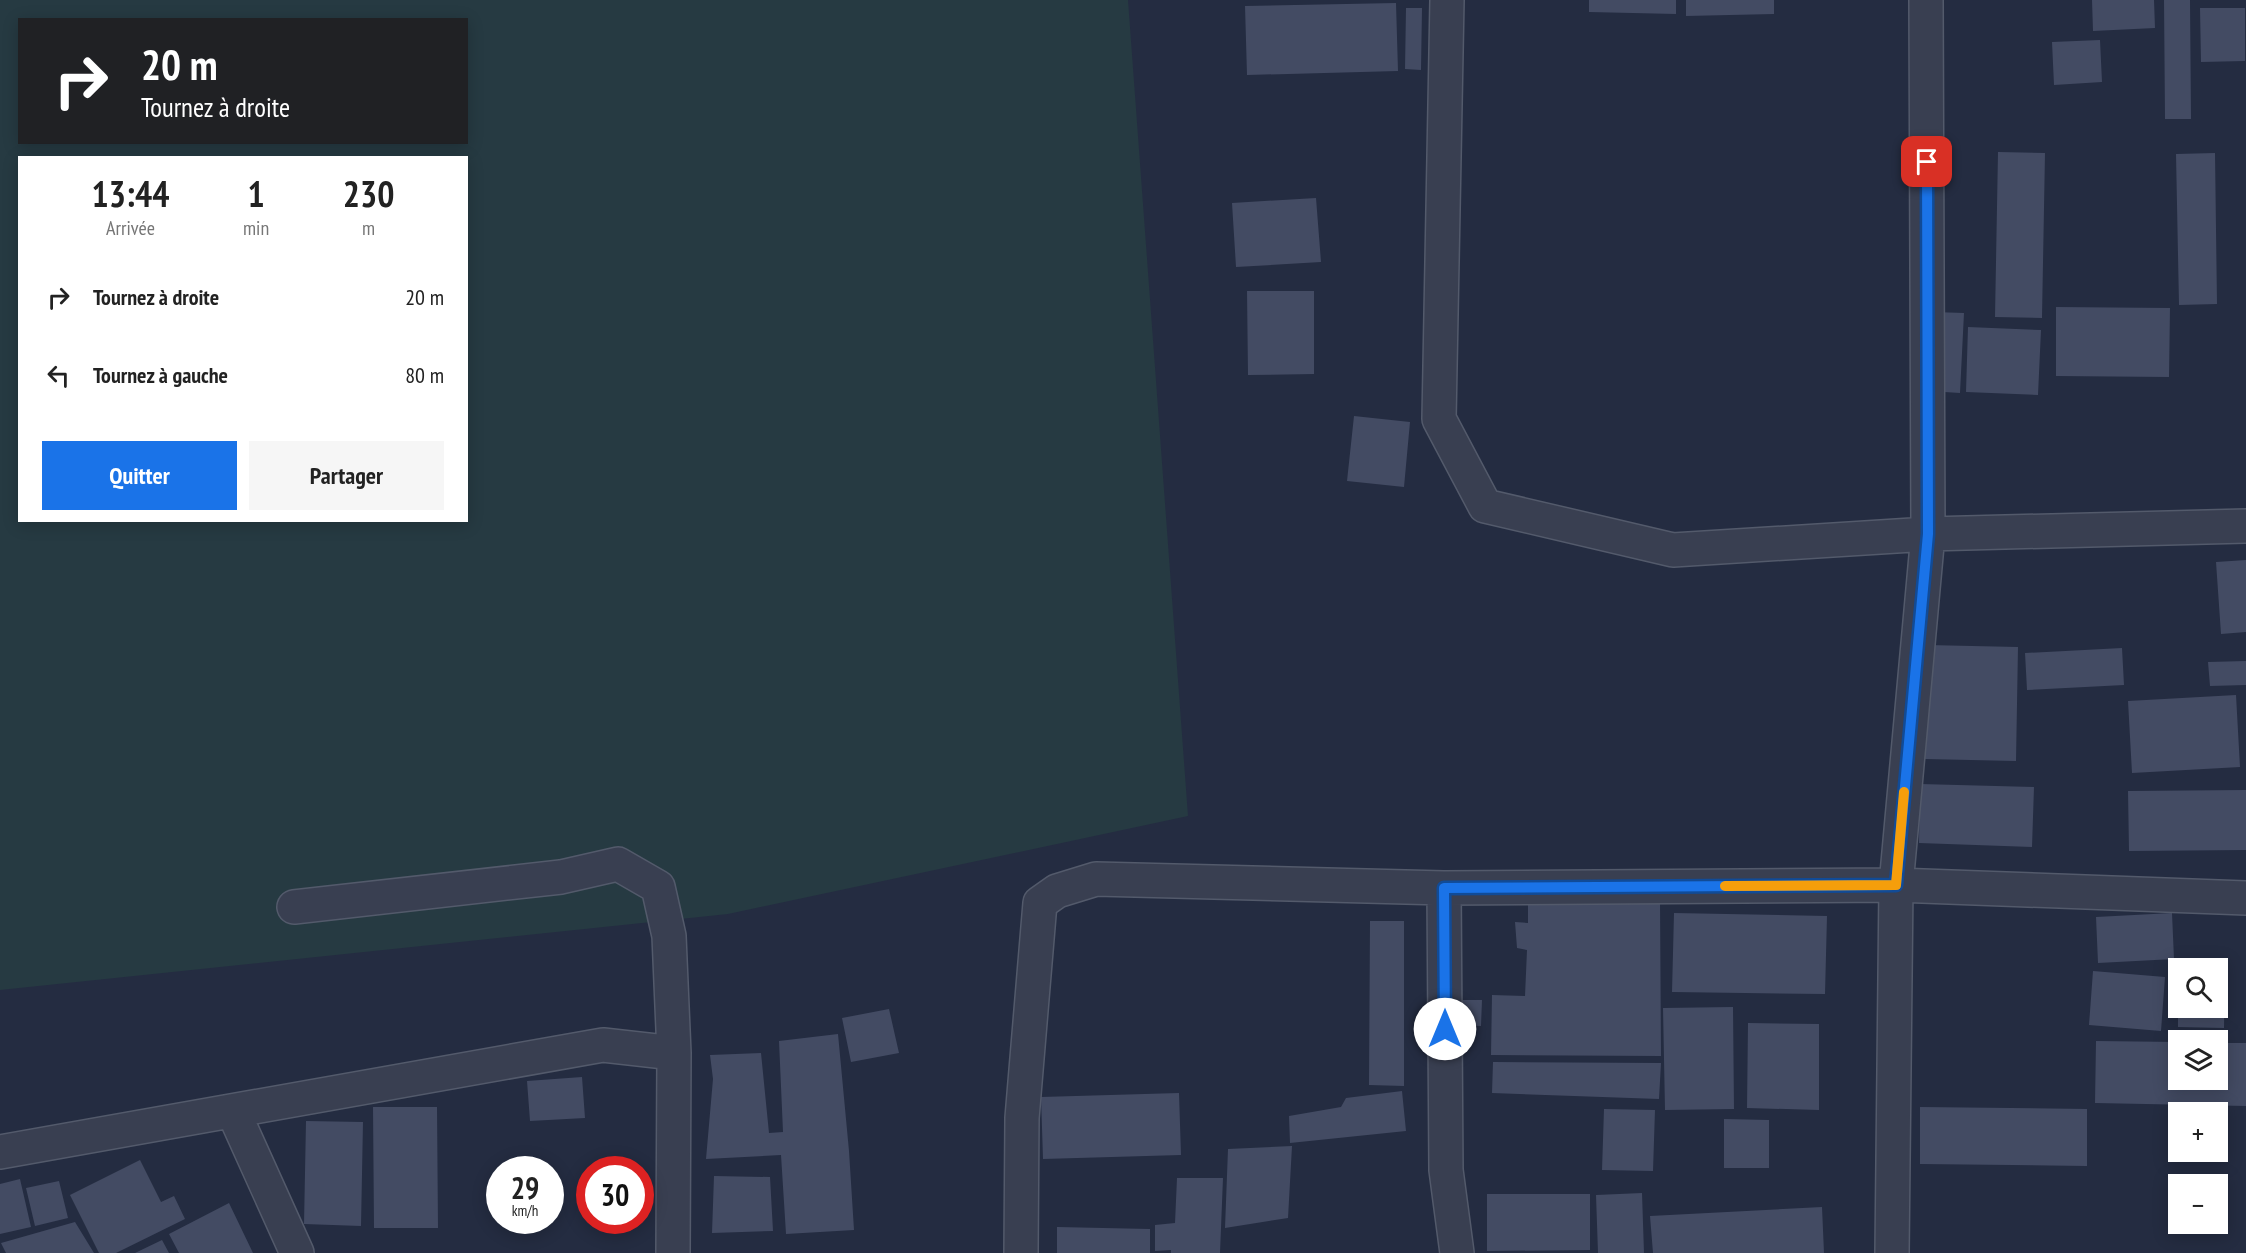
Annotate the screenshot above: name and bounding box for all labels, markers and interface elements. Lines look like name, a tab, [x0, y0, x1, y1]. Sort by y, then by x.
text: 20 m	[141, 37, 218, 92]
icon: right	[42, 42, 120, 120]
text: Tournez à droite	[141, 90, 290, 124]
pin	[1901, 136, 1952, 187]
icon: arrive	[1910, 145, 1943, 178]
text: 13:44	[92, 170, 169, 217]
text: 1	[247, 170, 265, 217]
text: 230	[343, 170, 394, 217]
text: Arrivée	[106, 215, 155, 241]
text: min	[243, 215, 269, 241]
text: m	[362, 215, 375, 241]
icon: right	[42, 281, 75, 314]
text: Tournez à droite	[93, 283, 219, 311]
text: 20 m	[405, 283, 444, 311]
icon: left	[42, 359, 75, 392]
text: Tournez à gauche	[93, 361, 228, 389]
text: 80 m	[405, 361, 444, 389]
button: Quitter	[42, 441, 237, 510]
button: Partager	[249, 441, 444, 510]
map controls	[2168, 958, 2228, 1234]
button: search	[2168, 958, 2228, 1018]
position arrow	[1413, 997, 1477, 1061]
button: layers	[2168, 1030, 2228, 1090]
button: +	[2168, 1102, 2228, 1162]
speed limit sign: 30	[576, 1156, 654, 1234]
text: 29	[511, 1168, 539, 1207]
button: −	[2168, 1174, 2228, 1234]
text: km/h	[512, 1201, 538, 1220]

